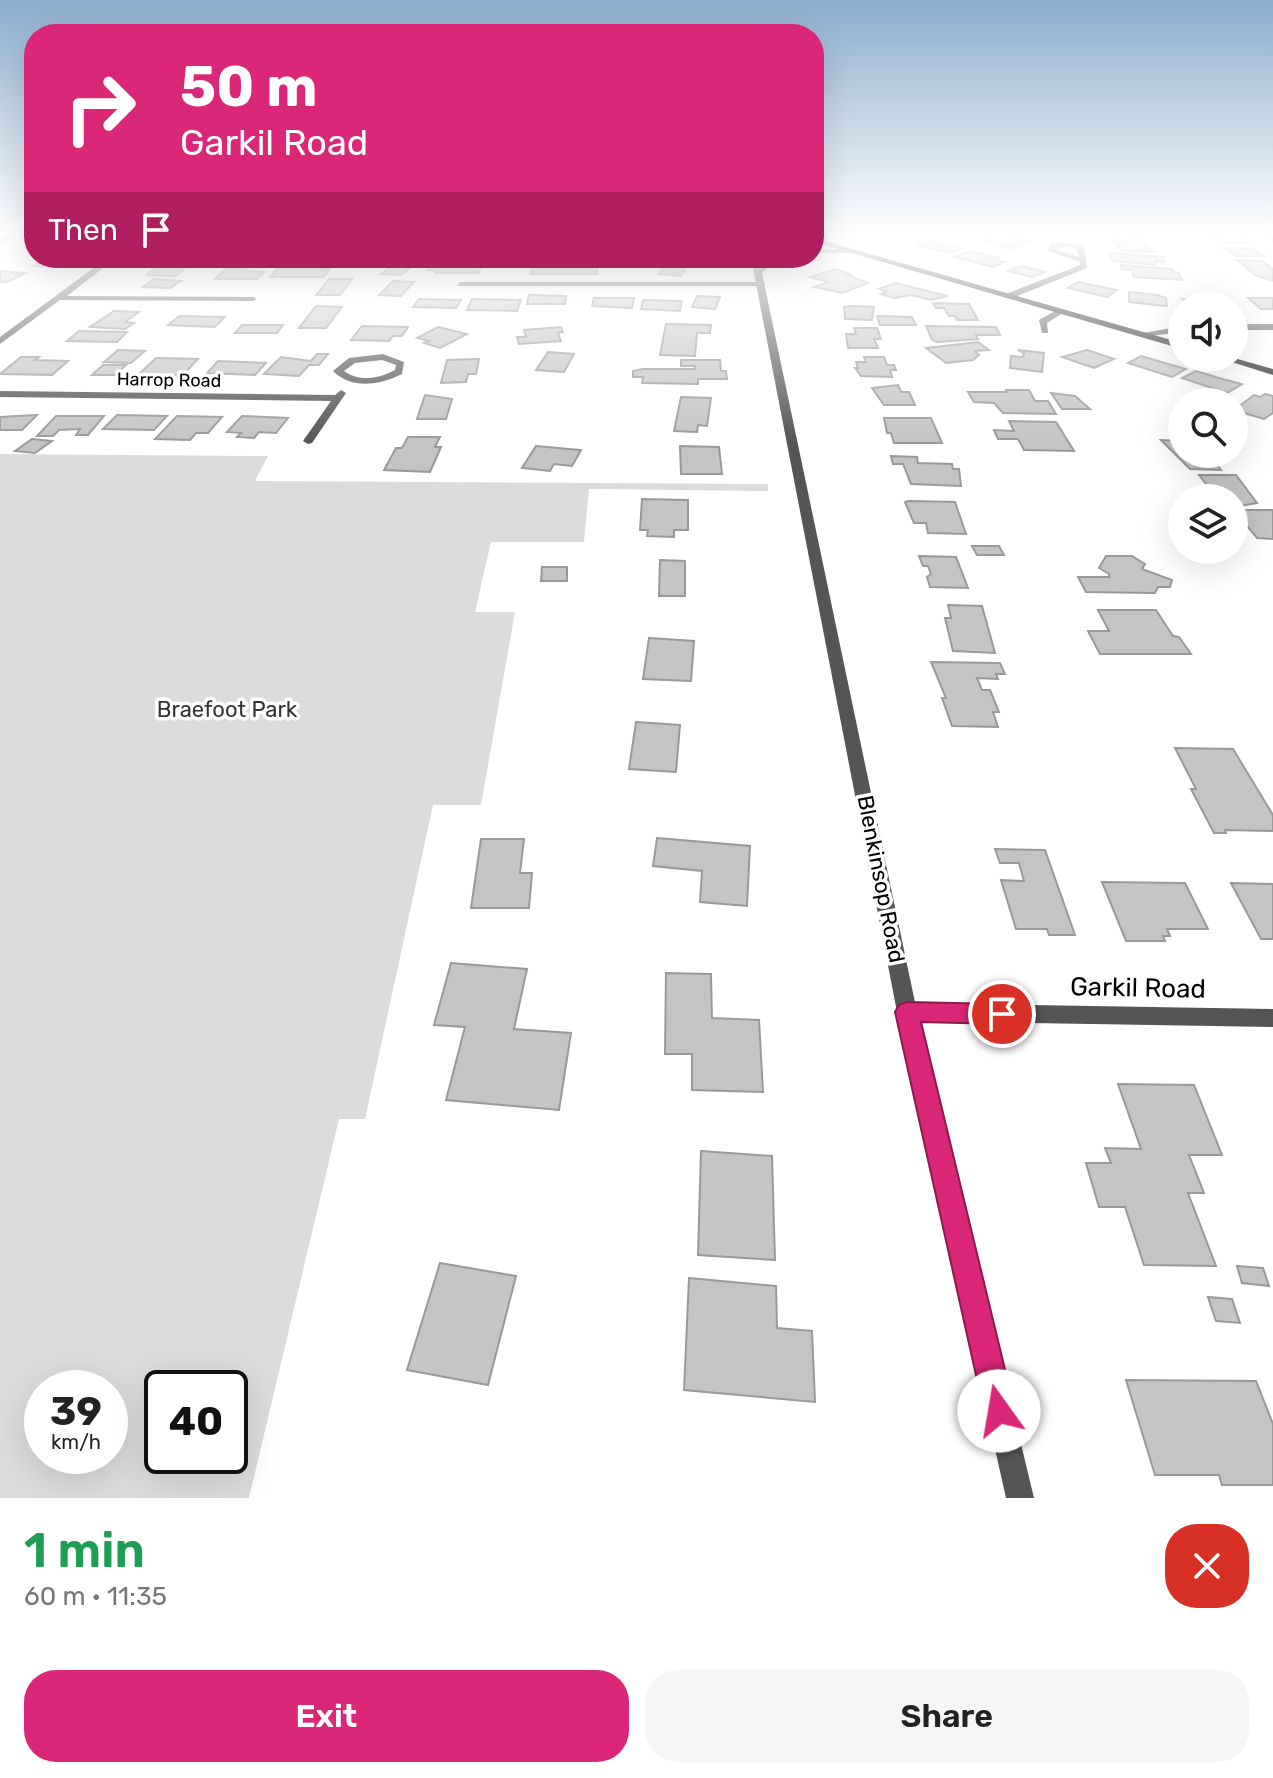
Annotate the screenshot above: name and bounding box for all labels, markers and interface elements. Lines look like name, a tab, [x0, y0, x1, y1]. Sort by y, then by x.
text: 50 m	[180, 54, 317, 120]
icon: right	[48, 56, 152, 160]
text: Garkil Road	[180, 121, 368, 164]
icon: arrive	[134, 208, 178, 252]
text: Then	[48, 212, 118, 248]
map controls	[1168, 292, 1248, 564]
button: sound	[1168, 292, 1248, 372]
street label: Harrop Road	[117, 368, 221, 392]
button: search	[1168, 388, 1248, 468]
button: layers	[1168, 484, 1248, 564]
park label: Braefoot Park	[157, 696, 298, 723]
street label: Blenkinsop Road	[852, 793, 910, 965]
street label: Garkil Road	[1070, 971, 1206, 1005]
pin	[968, 980, 1036, 1048]
icon: arrive	[980, 992, 1024, 1036]
position arrow	[957, 1369, 1041, 1453]
speed limit sign: 40	[144, 1370, 248, 1474]
text: 39	[50, 1388, 102, 1435]
text: km/h	[51, 1430, 101, 1454]
text: 1 min	[24, 1522, 145, 1579]
button: close	[1165, 1524, 1249, 1608]
text: 60 m · 11:35	[24, 1581, 167, 1612]
button: Exit	[24, 1670, 629, 1762]
button: Share	[645, 1670, 1249, 1762]

